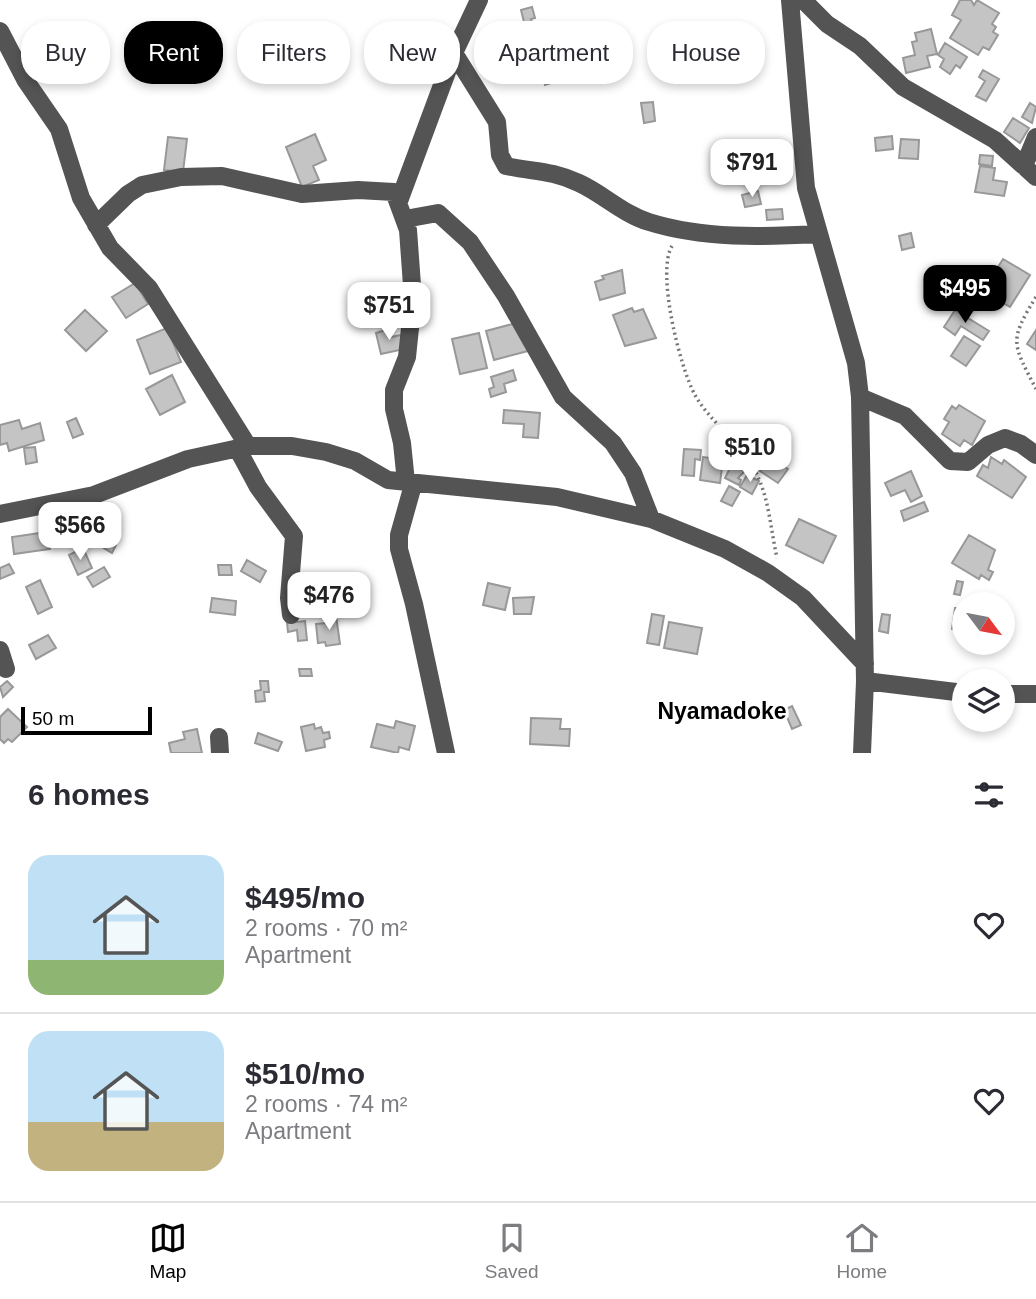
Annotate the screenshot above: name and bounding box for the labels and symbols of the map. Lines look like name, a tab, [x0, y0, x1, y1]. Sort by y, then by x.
pin: $791	[711, 140, 793, 199]
pin: $495	[924, 266, 1006, 325]
pin: $751	[348, 282, 430, 342]
pin: $510	[709, 424, 791, 484]
pin: $566	[39, 503, 121, 562]
pin: $476	[288, 572, 370, 632]
north arrow	[952, 592, 1015, 654]
district label: Nyamadoke	[657, 698, 787, 724]
scale bar	[21, 704, 152, 736]

